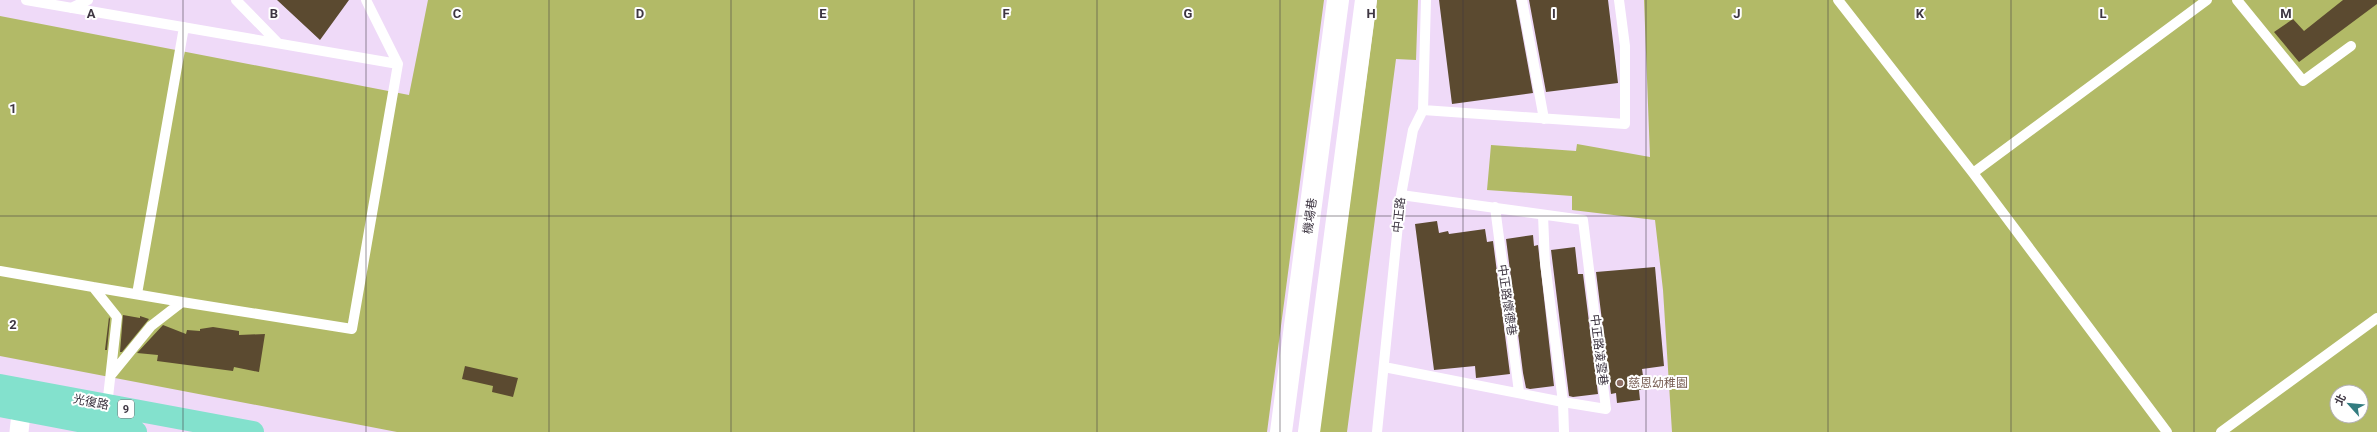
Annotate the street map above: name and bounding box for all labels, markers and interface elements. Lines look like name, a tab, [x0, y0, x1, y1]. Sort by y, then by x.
text: A	[87, 6, 96, 21]
text: B	[270, 6, 278, 21]
text: C	[453, 6, 462, 21]
text: D	[636, 6, 644, 21]
text: E	[819, 6, 827, 21]
text: F	[1002, 6, 1010, 21]
text: G	[1184, 6, 1193, 21]
text: H	[1366, 6, 1376, 21]
text: I	[1552, 6, 1556, 21]
text: J	[1733, 6, 1741, 21]
text: K	[1916, 6, 1925, 21]
text: L	[2099, 6, 2107, 21]
text: M	[2280, 6, 2292, 21]
text: 1	[9, 101, 17, 116]
street label: 中正路	[1390, 196, 1408, 234]
street label: 機場巷	[1301, 197, 1319, 235]
street label: 中正路懷德巷	[1495, 263, 1519, 337]
street label: 中正路凌雲巷	[1588, 313, 1610, 387]
text: 2	[9, 317, 17, 332]
place label: 慈恩幼稚園	[1628, 376, 1688, 390]
marker: 慈恩幼稚園	[1615, 378, 1625, 388]
north arrow	[2329, 384, 2369, 424]
street label: 光復路	[72, 392, 110, 412]
text: 北	[2332, 392, 2349, 408]
road number: 9	[118, 400, 134, 418]

